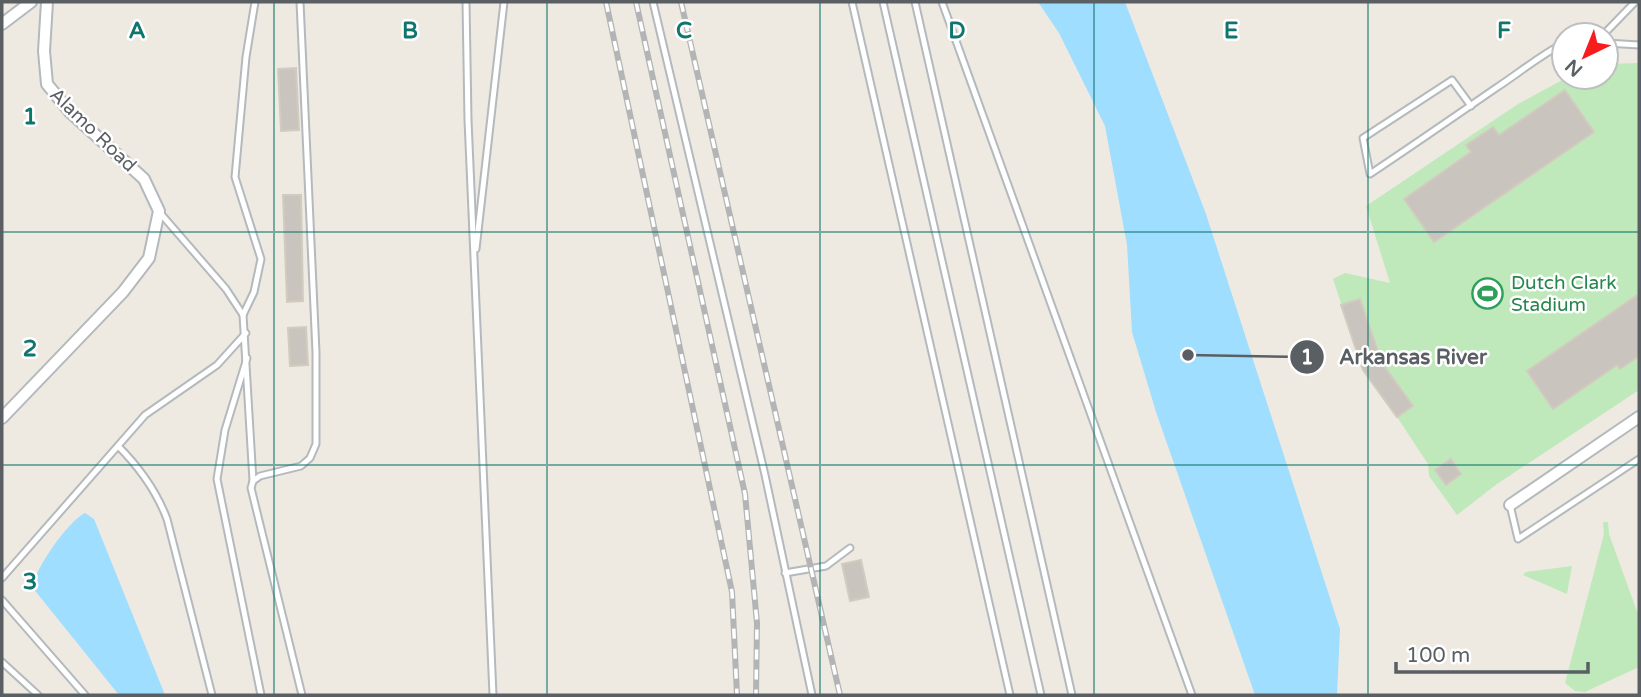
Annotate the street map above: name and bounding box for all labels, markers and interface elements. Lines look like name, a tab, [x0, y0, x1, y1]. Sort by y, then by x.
text: A	[128, 17, 146, 45]
text: B	[402, 17, 418, 45]
text: C	[676, 17, 692, 45]
text: D	[948, 17, 966, 45]
text: E	[1224, 17, 1238, 45]
text: F	[1497, 17, 1511, 45]
north arrow	[1550, 21, 1620, 91]
text: N	[1561, 54, 1587, 81]
street label: Alamo Road	[45, 83, 141, 177]
text: 1	[23, 103, 37, 131]
place label: Dutch Clark Stadium	[1511, 272, 1617, 316]
sports icon: Dutch Clark Stadium	[1471, 277, 1505, 311]
text: 2	[23, 335, 37, 363]
callout: Arkansas River	[1290, 336, 1501, 378]
text: 1	[1300, 345, 1314, 370]
text: Arkansas River	[1339, 345, 1488, 370]
text: 3	[23, 568, 37, 596]
scale bar	[1396, 630, 1588, 674]
text: 100 m	[1406, 643, 1470, 668]

